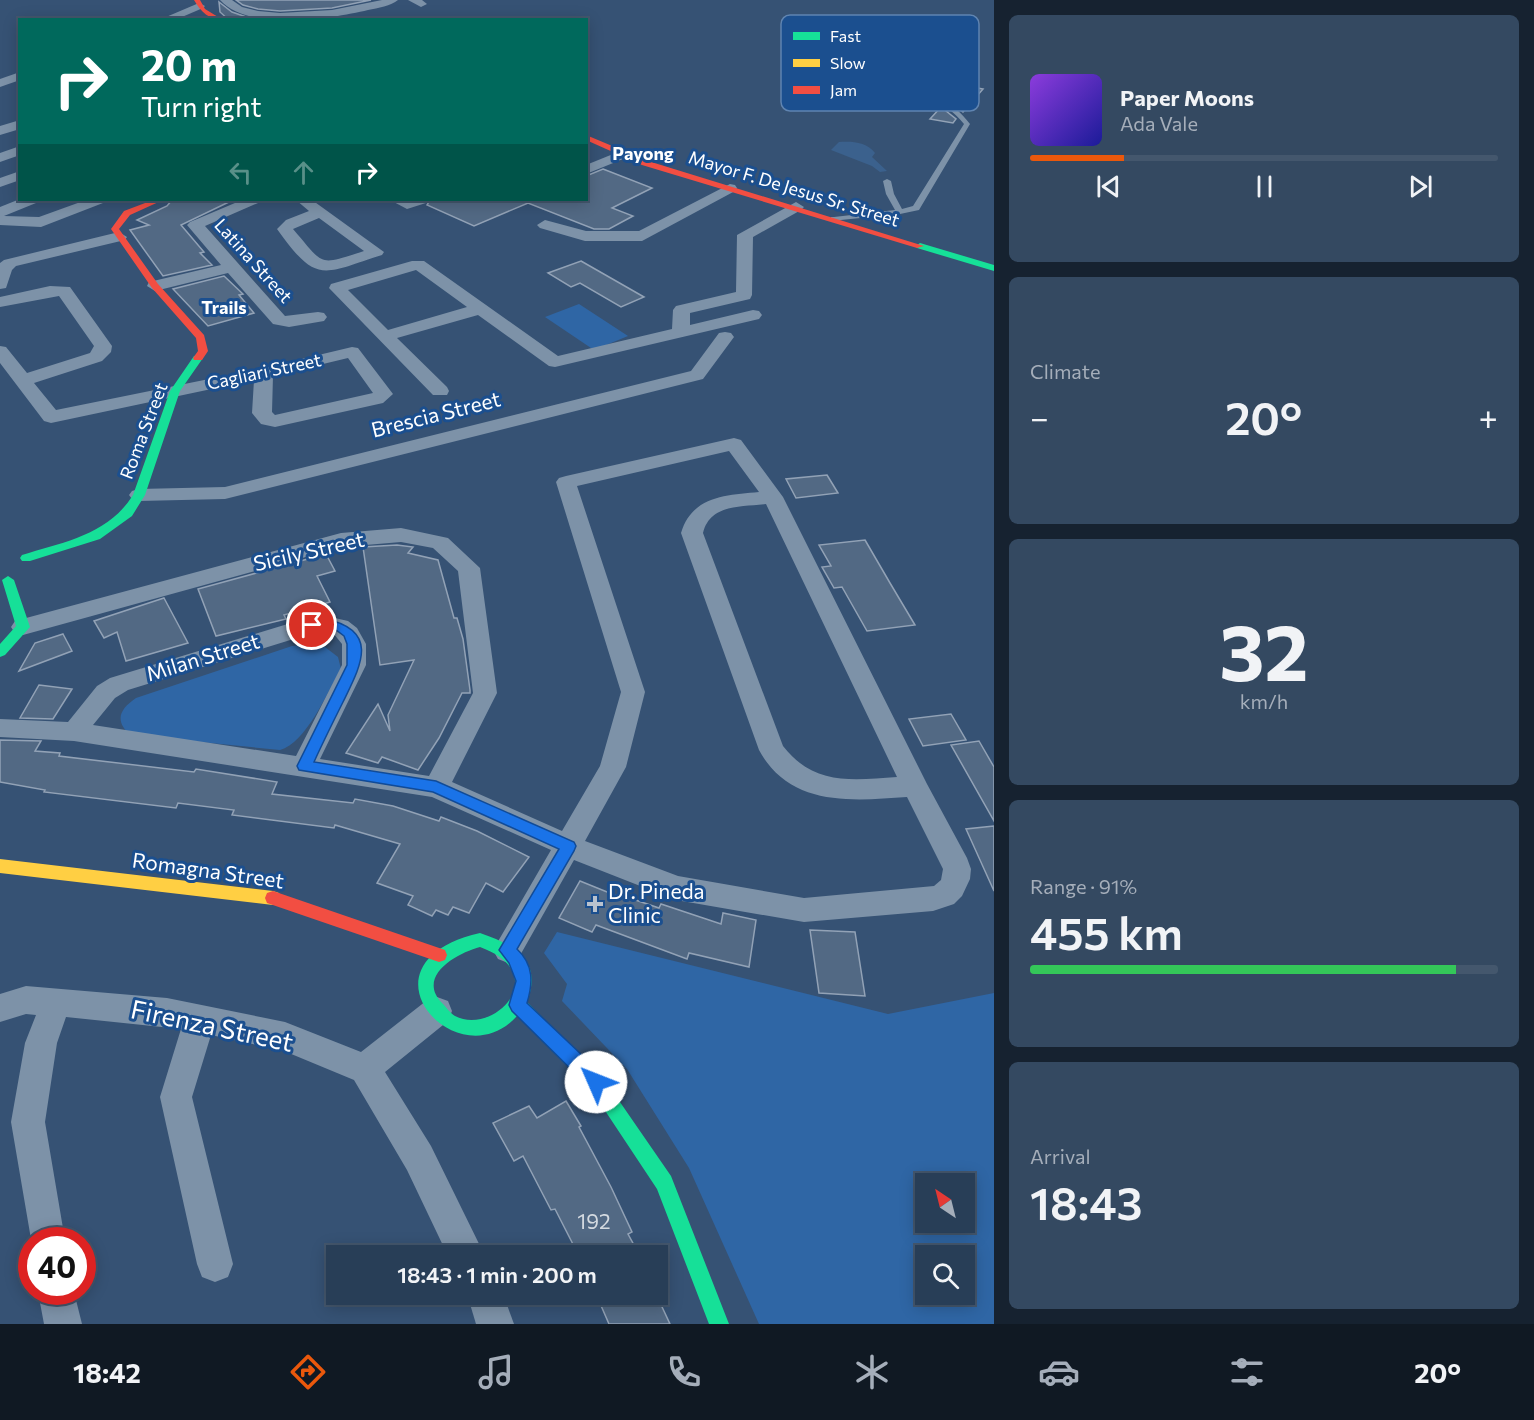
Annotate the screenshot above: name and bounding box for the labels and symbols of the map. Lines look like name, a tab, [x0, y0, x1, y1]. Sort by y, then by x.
legend	[781, 15, 979, 111]
text: Fast	[830, 26, 861, 45]
text: Slow	[830, 53, 866, 72]
text: Jam	[830, 80, 857, 99]
district label: Payong	[612, 142, 674, 164]
street label: Mayor F. De Jesus Sr. Street	[686, 145, 902, 231]
street label: Latina Street	[210, 214, 297, 307]
district label: Trails	[201, 296, 247, 318]
street label: Cagliari Street	[205, 348, 323, 394]
street label: Roma Street	[115, 379, 172, 482]
street label: Brescia Street	[368, 385, 503, 442]
street label: Sicily Street	[251, 526, 367, 575]
pin	[286, 599, 337, 650]
street label: Milan Street	[143, 627, 262, 686]
street label: Romagna Street	[131, 846, 286, 893]
place label: Dr. Pineda Clinic	[608, 878, 705, 927]
marker: Dr. Pineda Clinic	[586, 895, 604, 913]
street label: Firenza Street	[128, 992, 296, 1057]
position arrow	[564, 1050, 628, 1114]
north arrow	[915, 1173, 975, 1233]
house number: 192	[577, 1208, 611, 1233]
speed limit sign: 40	[18, 1227, 96, 1305]

